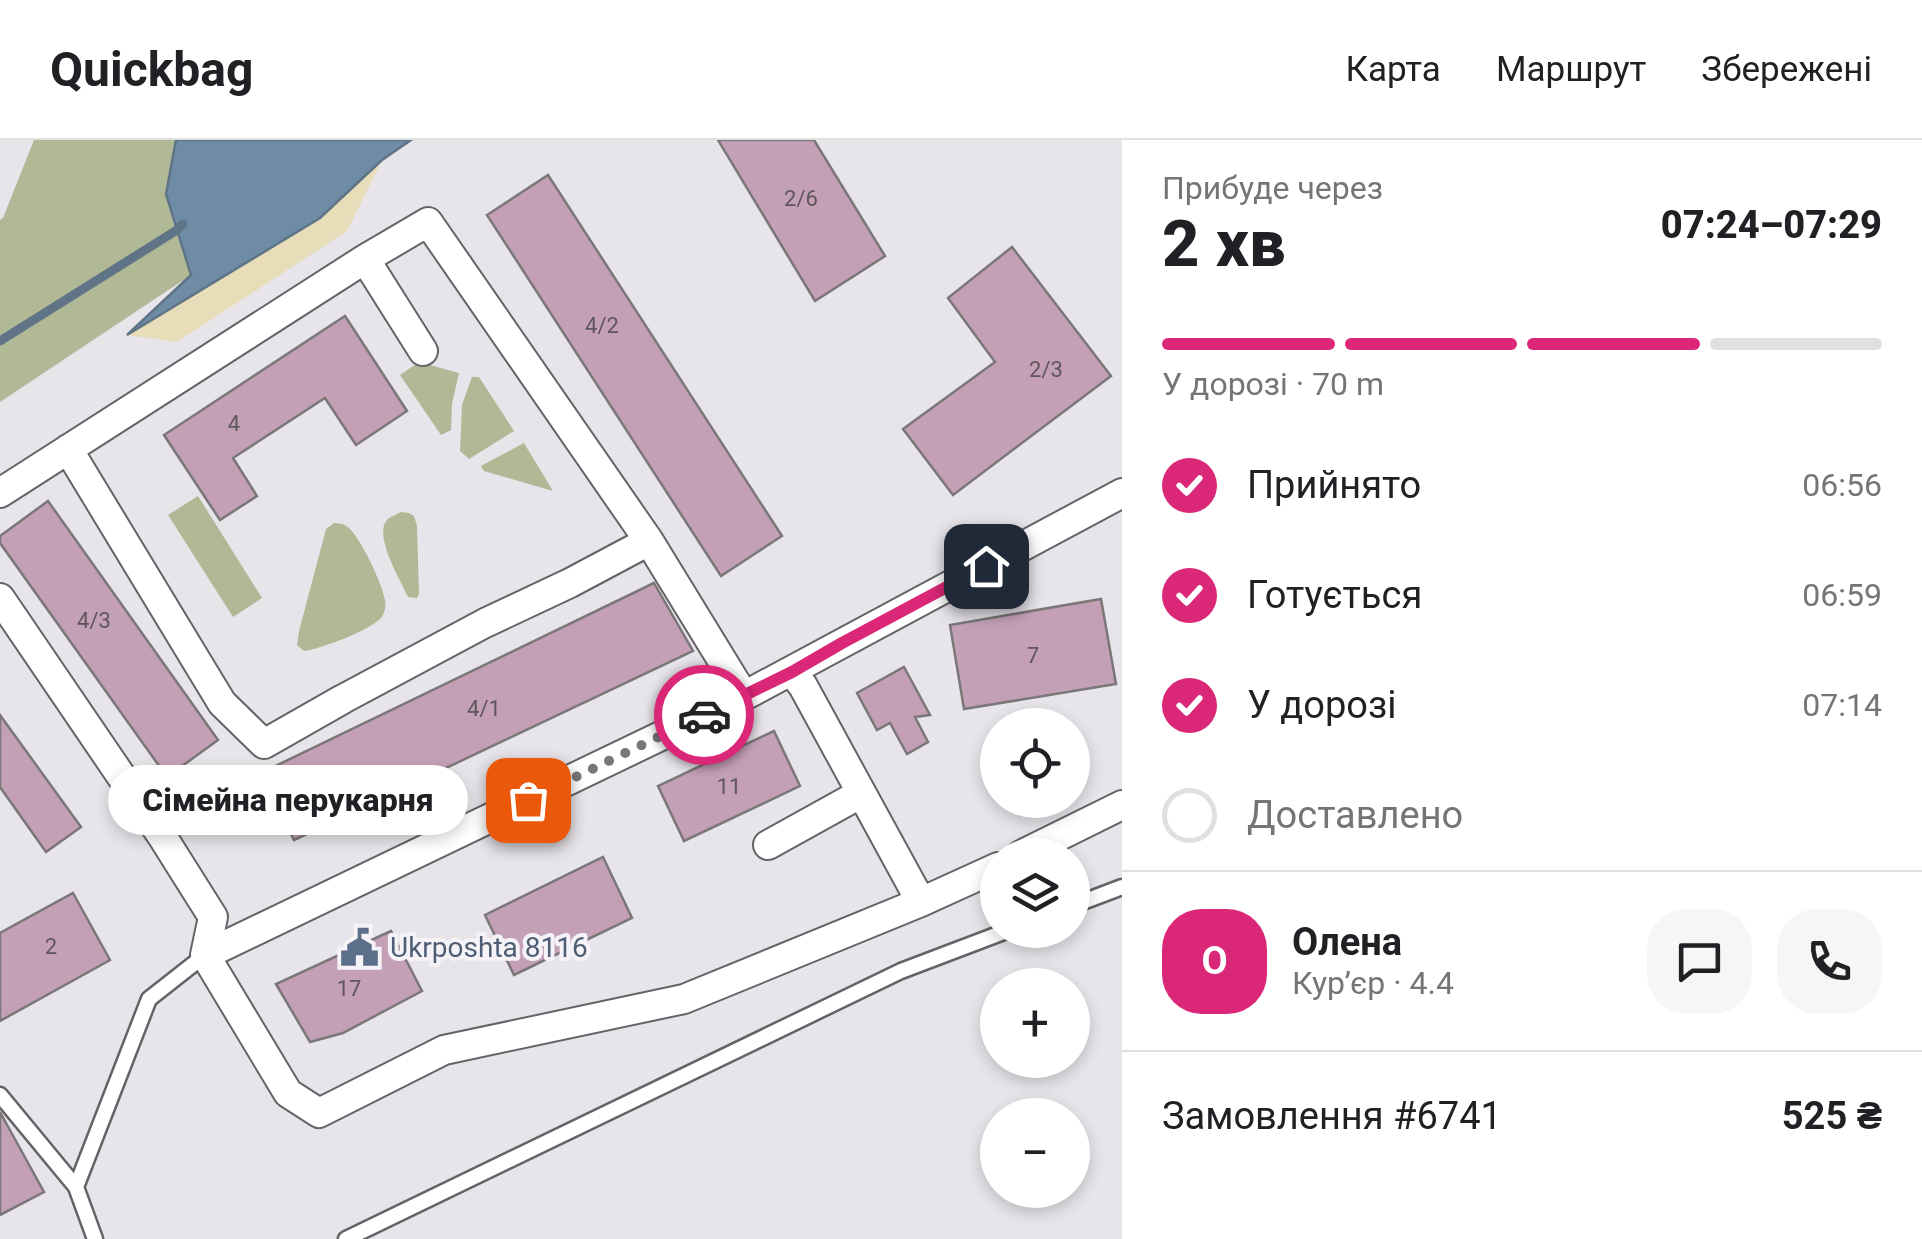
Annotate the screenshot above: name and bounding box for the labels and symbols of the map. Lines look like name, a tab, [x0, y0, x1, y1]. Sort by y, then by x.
house number: 2/6	[784, 186, 818, 211]
house number: 4/2	[585, 313, 619, 338]
house number: 2/3	[1029, 357, 1063, 382]
house number: 4	[228, 411, 240, 436]
pin	[944, 524, 1029, 609]
house number: 4/3	[77, 608, 111, 633]
house number: 7	[1027, 643, 1039, 668]
courier	[654, 665, 754, 765]
house number: 4/1	[467, 696, 501, 721]
pin	[486, 758, 571, 843]
callout: Сімейна перукарня	[108, 765, 468, 835]
house number: 11	[717, 774, 741, 799]
public building icon: Ukrposhta 8116	[339, 926, 381, 968]
place label: Ukrposhta 8116	[390, 931, 588, 964]
house number: 2	[45, 934, 57, 959]
house number: 17	[337, 976, 361, 1001]

